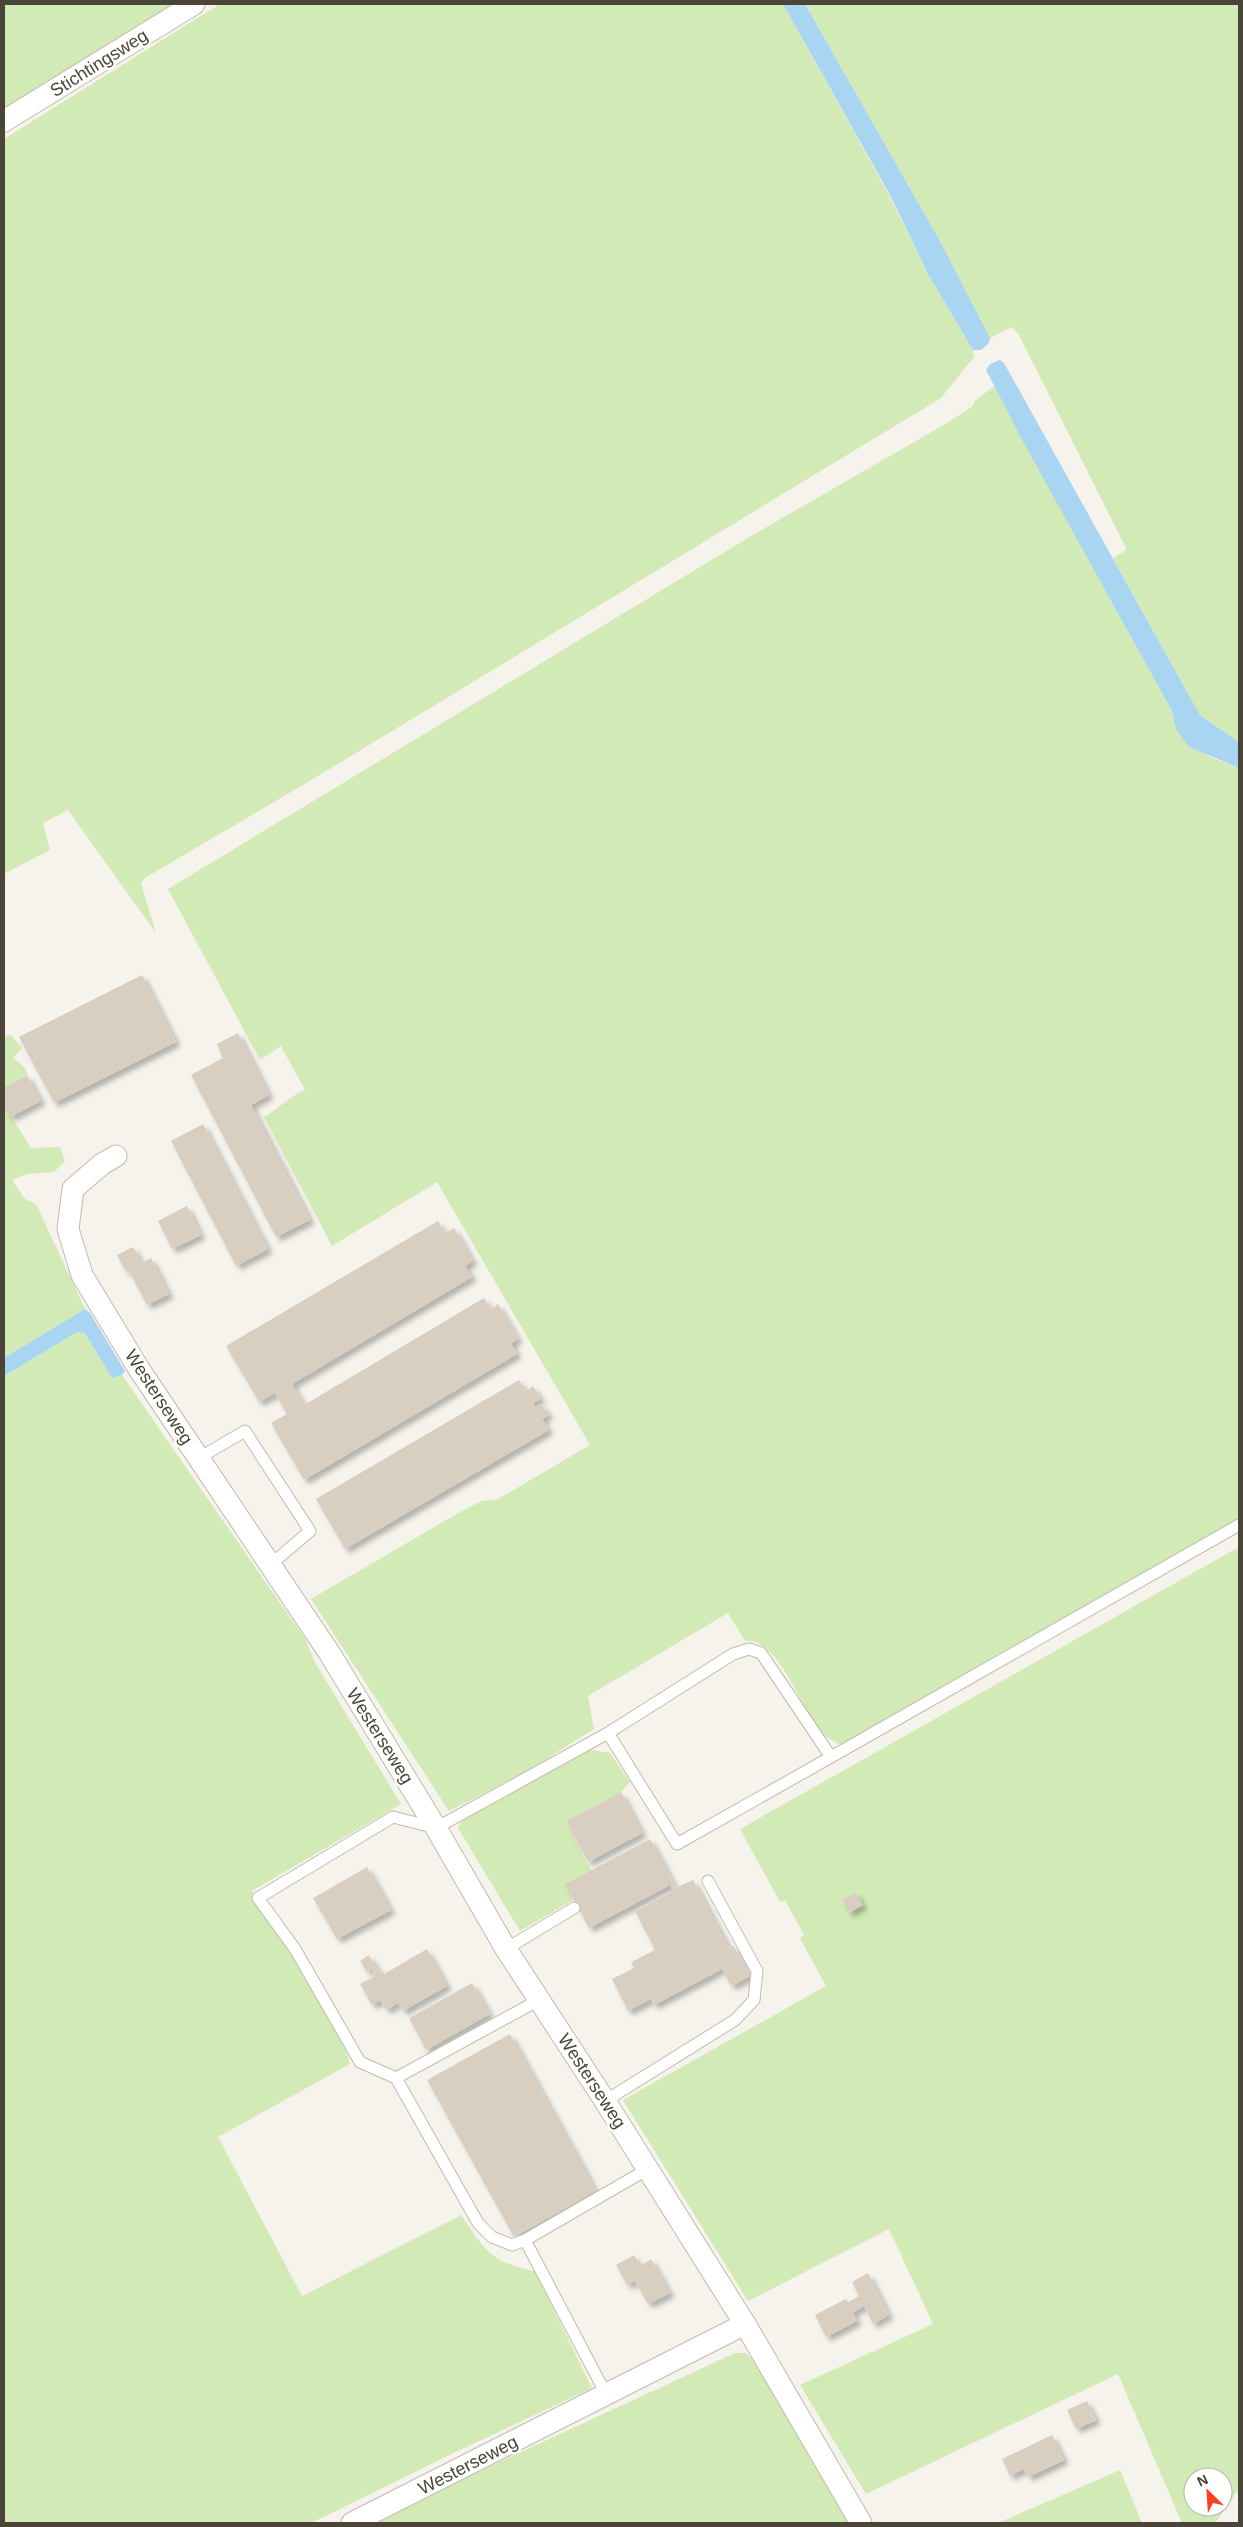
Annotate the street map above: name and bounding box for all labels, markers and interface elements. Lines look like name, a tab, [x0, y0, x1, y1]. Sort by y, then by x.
street label: Stichtingsweg	[47, 25, 151, 101]
street label: Westerseweg	[121, 1346, 197, 1448]
street label: Westerseweg	[343, 1685, 417, 1787]
street label: Westerseweg	[554, 2030, 630, 2132]
street label: Westerseweg	[415, 2431, 521, 2499]
north arrow	[1183, 2467, 1233, 2517]
text: N	[1195, 2471, 1210, 2490]

